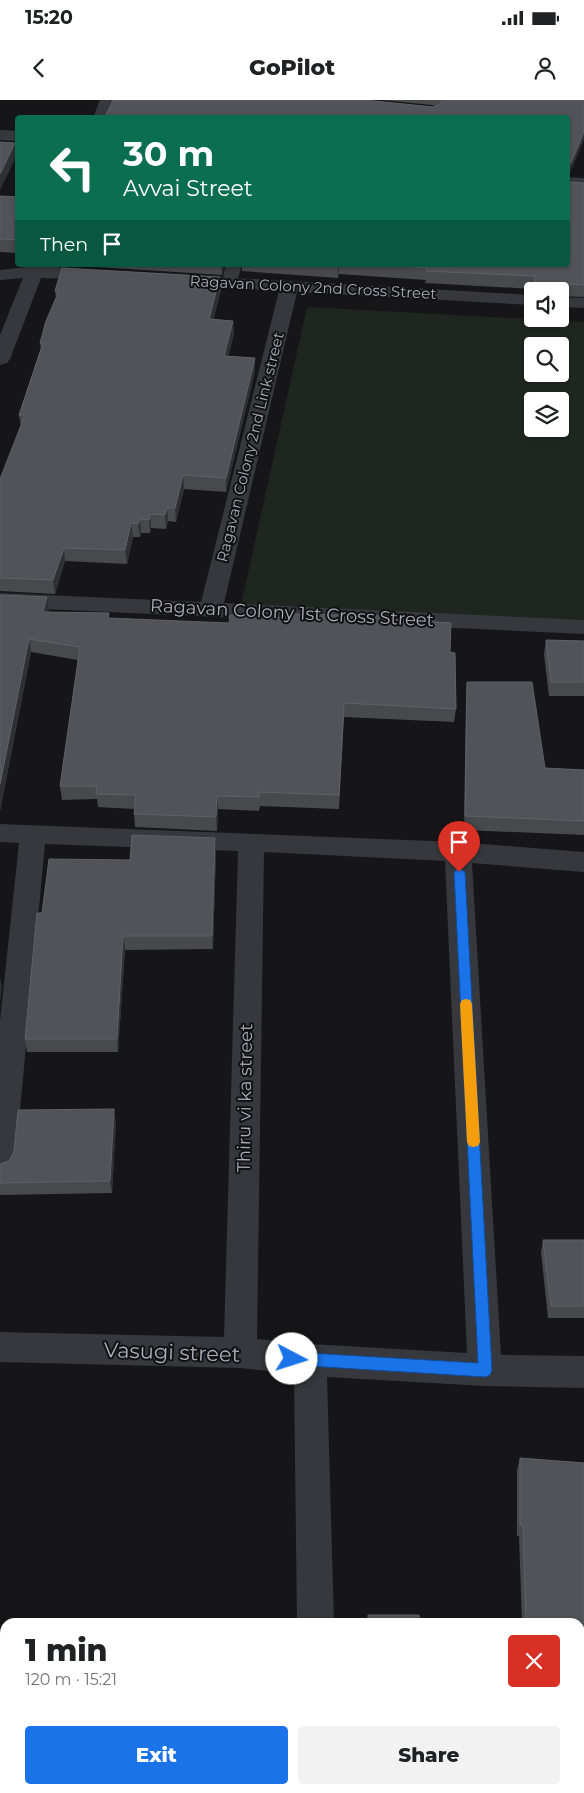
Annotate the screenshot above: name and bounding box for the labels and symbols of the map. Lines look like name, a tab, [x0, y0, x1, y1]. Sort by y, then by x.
street label: Ragavan Colony 2nd Cross Street	[189, 271, 437, 303]
street label: Ragavan Colony 2nd Link street	[212, 330, 288, 564]
street label: Ragavan Colony 1st Cross Street	[149, 595, 435, 631]
pin	[438, 821, 480, 872]
street label: Thiru vi ka street	[233, 1023, 257, 1173]
position arrow	[265, 1332, 317, 1384]
street label: Vasugi street	[103, 1337, 241, 1367]

